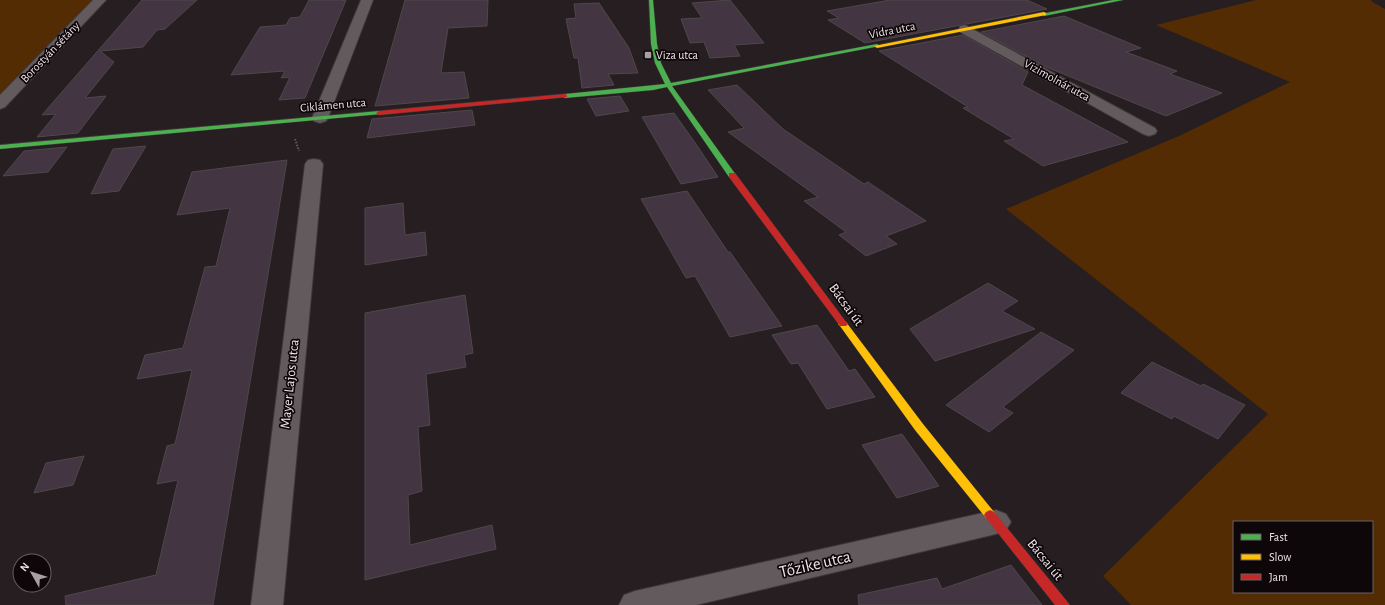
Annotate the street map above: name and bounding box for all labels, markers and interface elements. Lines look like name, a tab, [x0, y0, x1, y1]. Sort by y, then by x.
street label: Borostyán sétány	[18, 19, 82, 85]
street label: Vidra utca	[868, 20, 917, 40]
place label: Viza utca	[656, 49, 698, 61]
marker: Viza utca	[643, 50, 653, 60]
street label: Vizimolnár utca	[1022, 57, 1092, 103]
street label: Ciklámen utca	[300, 96, 367, 114]
street label: Bácsai út	[826, 281, 866, 329]
street label: Mayer Lajos utca	[278, 338, 302, 429]
legend	[1233, 521, 1373, 593]
text: Fast	[1269, 531, 1288, 543]
street label: Bácsai út	[1024, 537, 1066, 584]
street label: Tőzike utca	[778, 548, 852, 580]
text: Slow	[1269, 551, 1291, 563]
north arrow	[12, 553, 52, 593]
text: N	[18, 561, 31, 573]
text: Jam	[1269, 571, 1288, 583]

